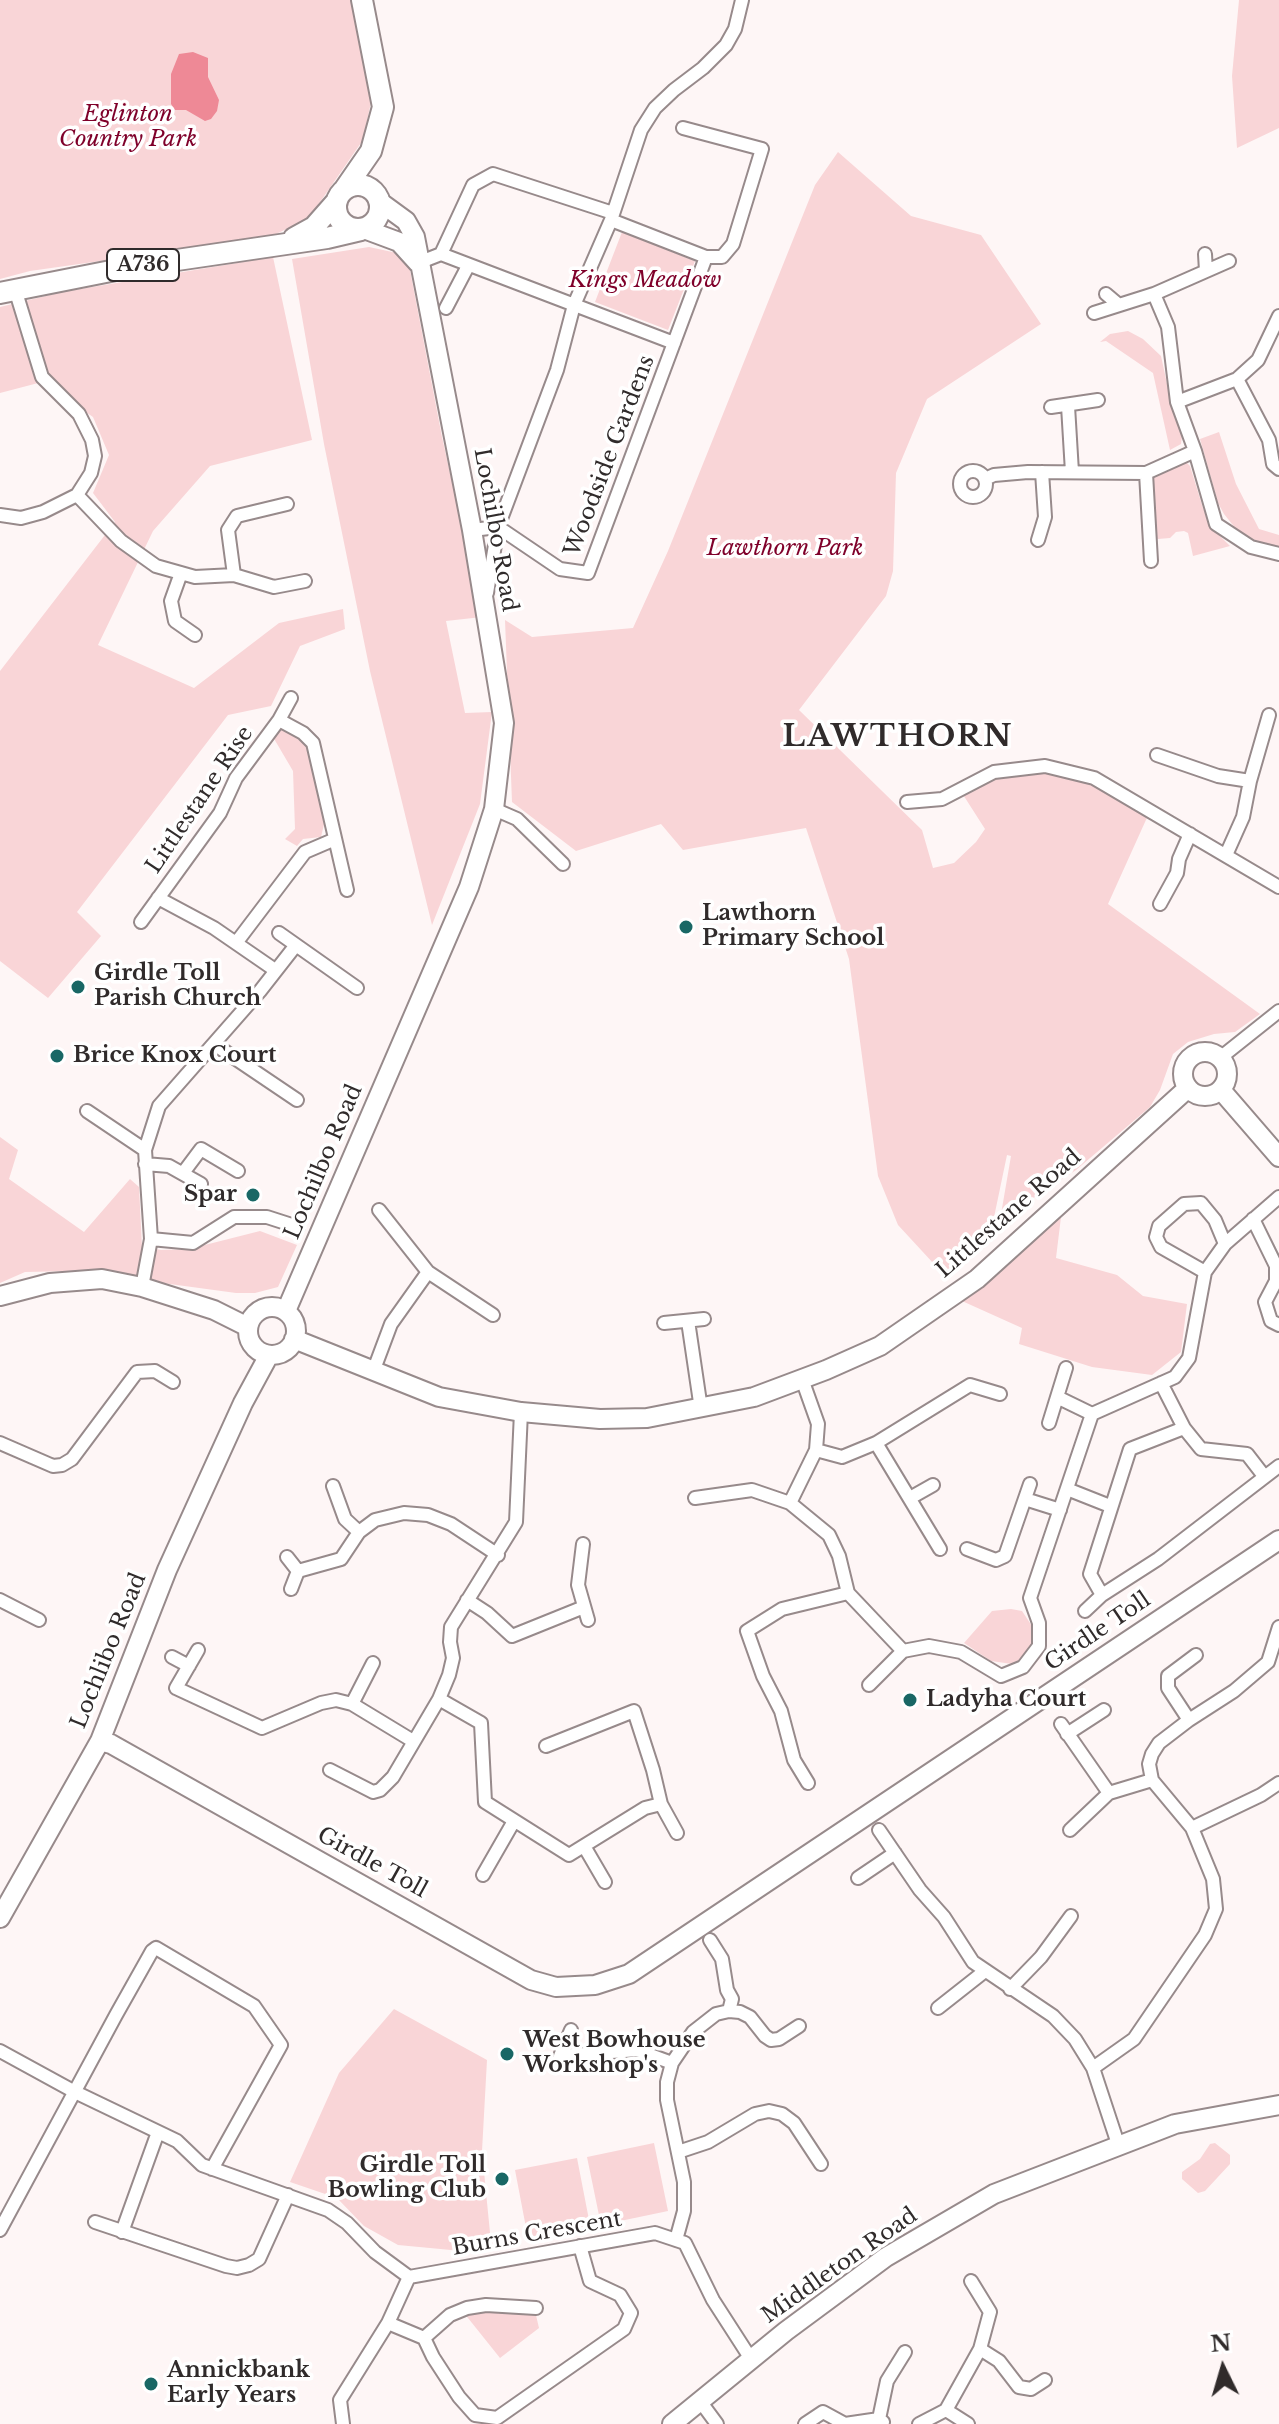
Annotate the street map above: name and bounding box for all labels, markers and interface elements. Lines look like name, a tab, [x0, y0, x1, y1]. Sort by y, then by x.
park label: Eglinton Country Park	[59, 102, 197, 154]
road number: A736	[107, 249, 179, 281]
park label: Kings Meadow	[569, 268, 721, 294]
street label: Woodside Gardens	[559, 352, 661, 560]
street label: Lochilbo Road	[468, 446, 522, 614]
park label: Lawthorn Park	[707, 536, 863, 562]
district label: LAWTHORN	[783, 720, 1013, 756]
street label: Littlestane Rise	[141, 721, 259, 879]
place label: Lawthorn Primary School	[702, 901, 884, 952]
marker: Lawthorn Primary School	[677, 918, 695, 936]
place label: Girdle Toll Parish Church	[94, 961, 261, 1012]
marker: Girdle Toll Parish Church	[69, 978, 87, 996]
place label: Brice Knox Court	[73, 1043, 276, 1069]
marker: Brice Knox Court	[48, 1047, 66, 1065]
street label: Lochilbo Road	[279, 1081, 369, 1243]
street label: Littlestane Road	[931, 1144, 1087, 1284]
place label: Spar	[184, 1182, 237, 1208]
marker: Spar	[244, 1186, 262, 1204]
street label: Lochlibo Road	[66, 1569, 152, 1733]
street label: Girdle Toll	[1040, 1587, 1156, 1677]
place label: Ladyha Court	[926, 1687, 1086, 1713]
marker: Ladyha Court	[901, 1691, 919, 1709]
street label: Girdle Toll	[312, 1822, 432, 1904]
place label: West Bowhouse Workshop's	[523, 2028, 706, 2080]
marker: West Bowhouse Workshop's	[498, 2045, 516, 2063]
place label: Girdle Toll Bowling Club	[328, 2153, 486, 2204]
marker: Girdle Toll Bowling Club	[493, 2170, 511, 2188]
street label: Middleton Road	[757, 2203, 923, 2329]
street label: Burns Crescent	[450, 2206, 624, 2262]
north arrow	[1183, 2328, 1263, 2408]
text: N	[1209, 2329, 1232, 2358]
place label: Annickbank Early Years	[167, 2358, 310, 2410]
marker: Annickbank Early Years	[142, 2375, 160, 2393]

